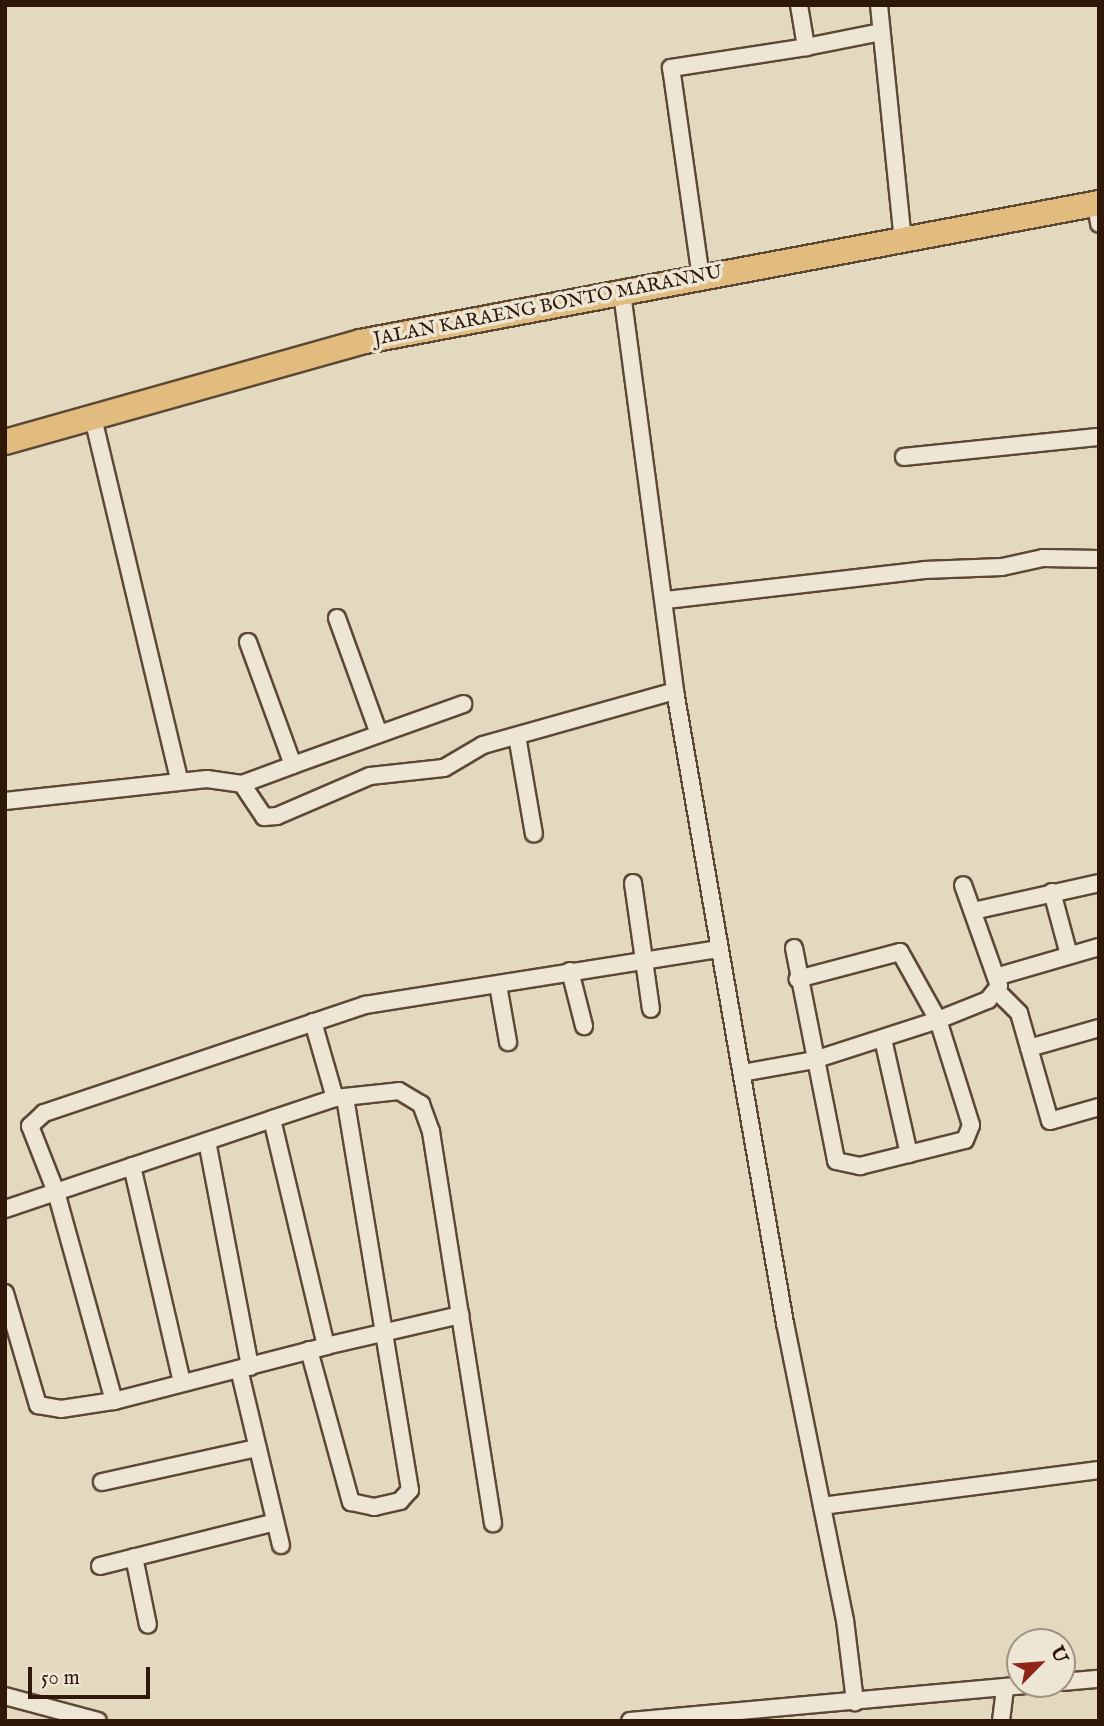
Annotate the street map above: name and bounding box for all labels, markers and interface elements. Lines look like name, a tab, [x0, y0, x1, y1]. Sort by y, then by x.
street label: JALAN KARAENG BONTO MARANNU	[372, 262, 724, 352]
north arrow	[1006, 1628, 1076, 1698]
text: U	[1044, 1643, 1072, 1667]
scale bar	[32, 1652, 154, 1696]
text: 50 m	[41, 1665, 80, 1692]

